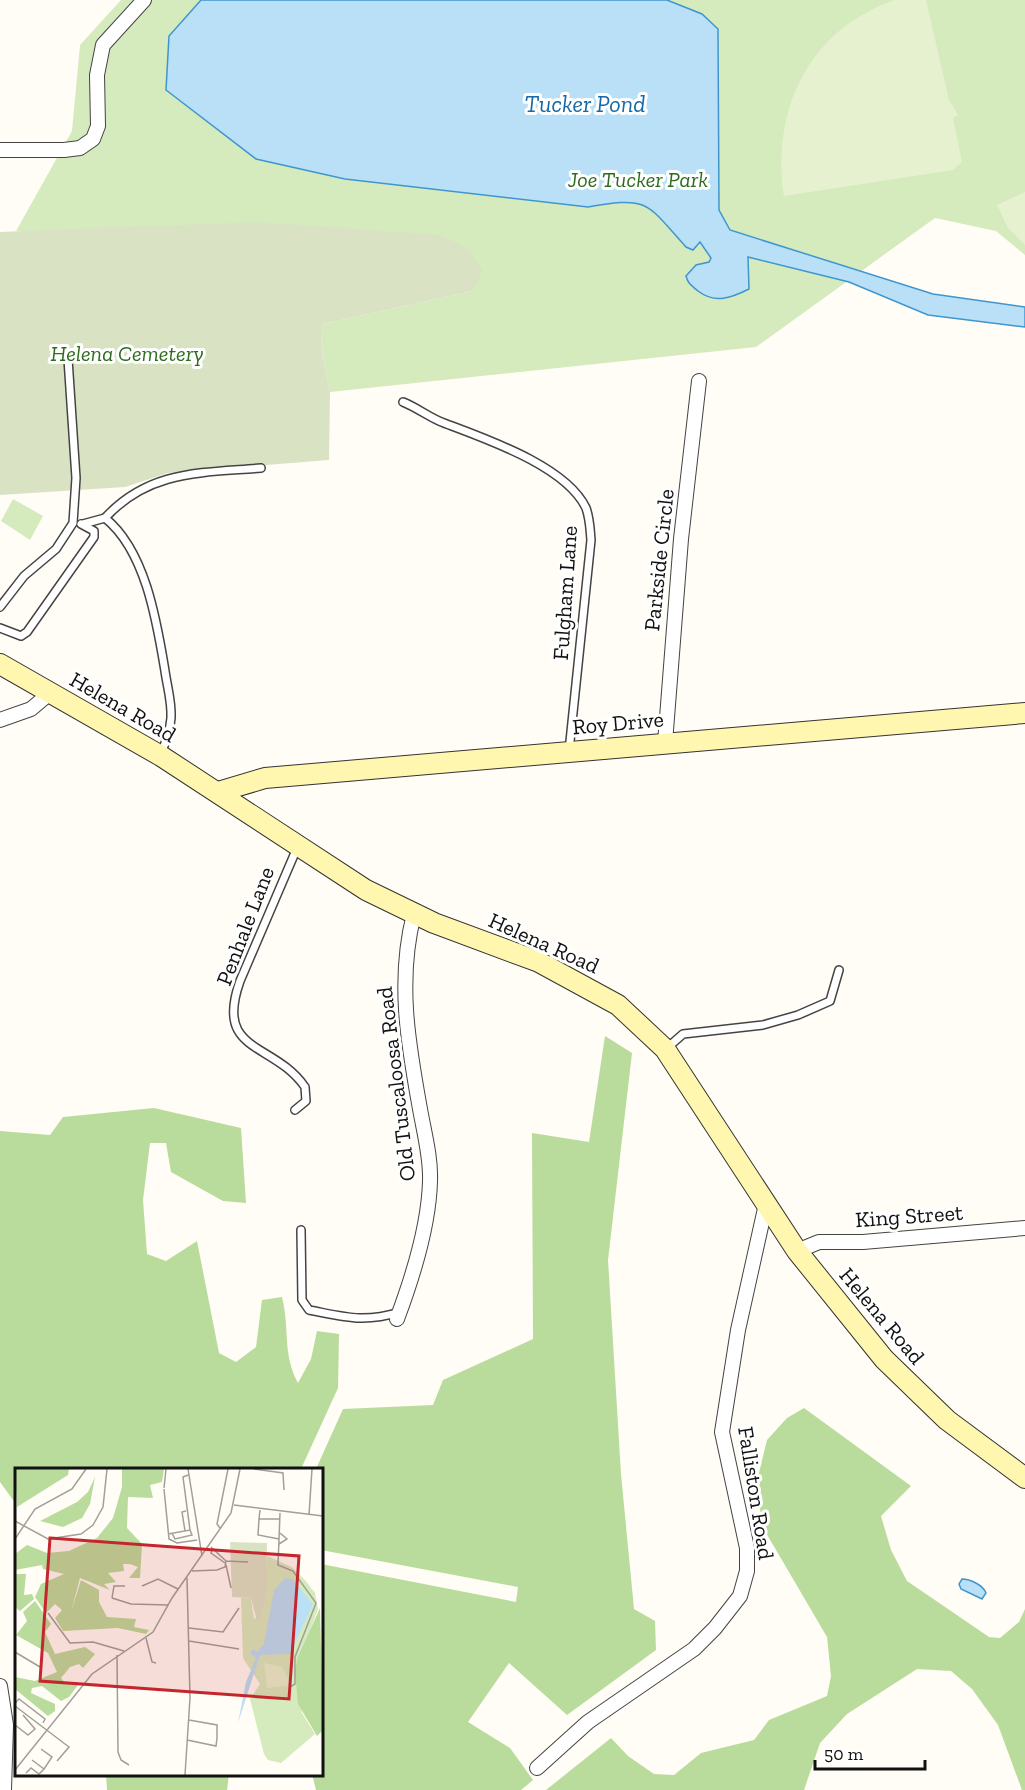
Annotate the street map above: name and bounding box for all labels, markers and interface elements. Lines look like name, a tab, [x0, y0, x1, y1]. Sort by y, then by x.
water label: Tucker Pond	[524, 89, 646, 118]
park label: Joe Tucker Park	[567, 166, 708, 193]
park label: Helena Cemetery	[51, 340, 203, 367]
street label: Parkside Circle	[638, 488, 680, 632]
street label: Fulgham Lane	[547, 525, 583, 661]
street label: Helena Road	[65, 666, 181, 748]
street label: Roy Drive	[571, 706, 665, 740]
street label: Penhale Lane	[210, 863, 280, 989]
street label: Helena Road	[485, 907, 603, 979]
street label: Old Tuscaloosa Road	[371, 985, 421, 1183]
street label: King Street	[854, 1199, 965, 1233]
street label: Helena Road	[834, 1262, 930, 1370]
street label: Falliston Road	[732, 1424, 780, 1562]
inset map	[15, 1468, 322, 1775]
scale bar	[815, 1733, 924, 1771]
text: 50 m	[824, 1743, 864, 1765]

